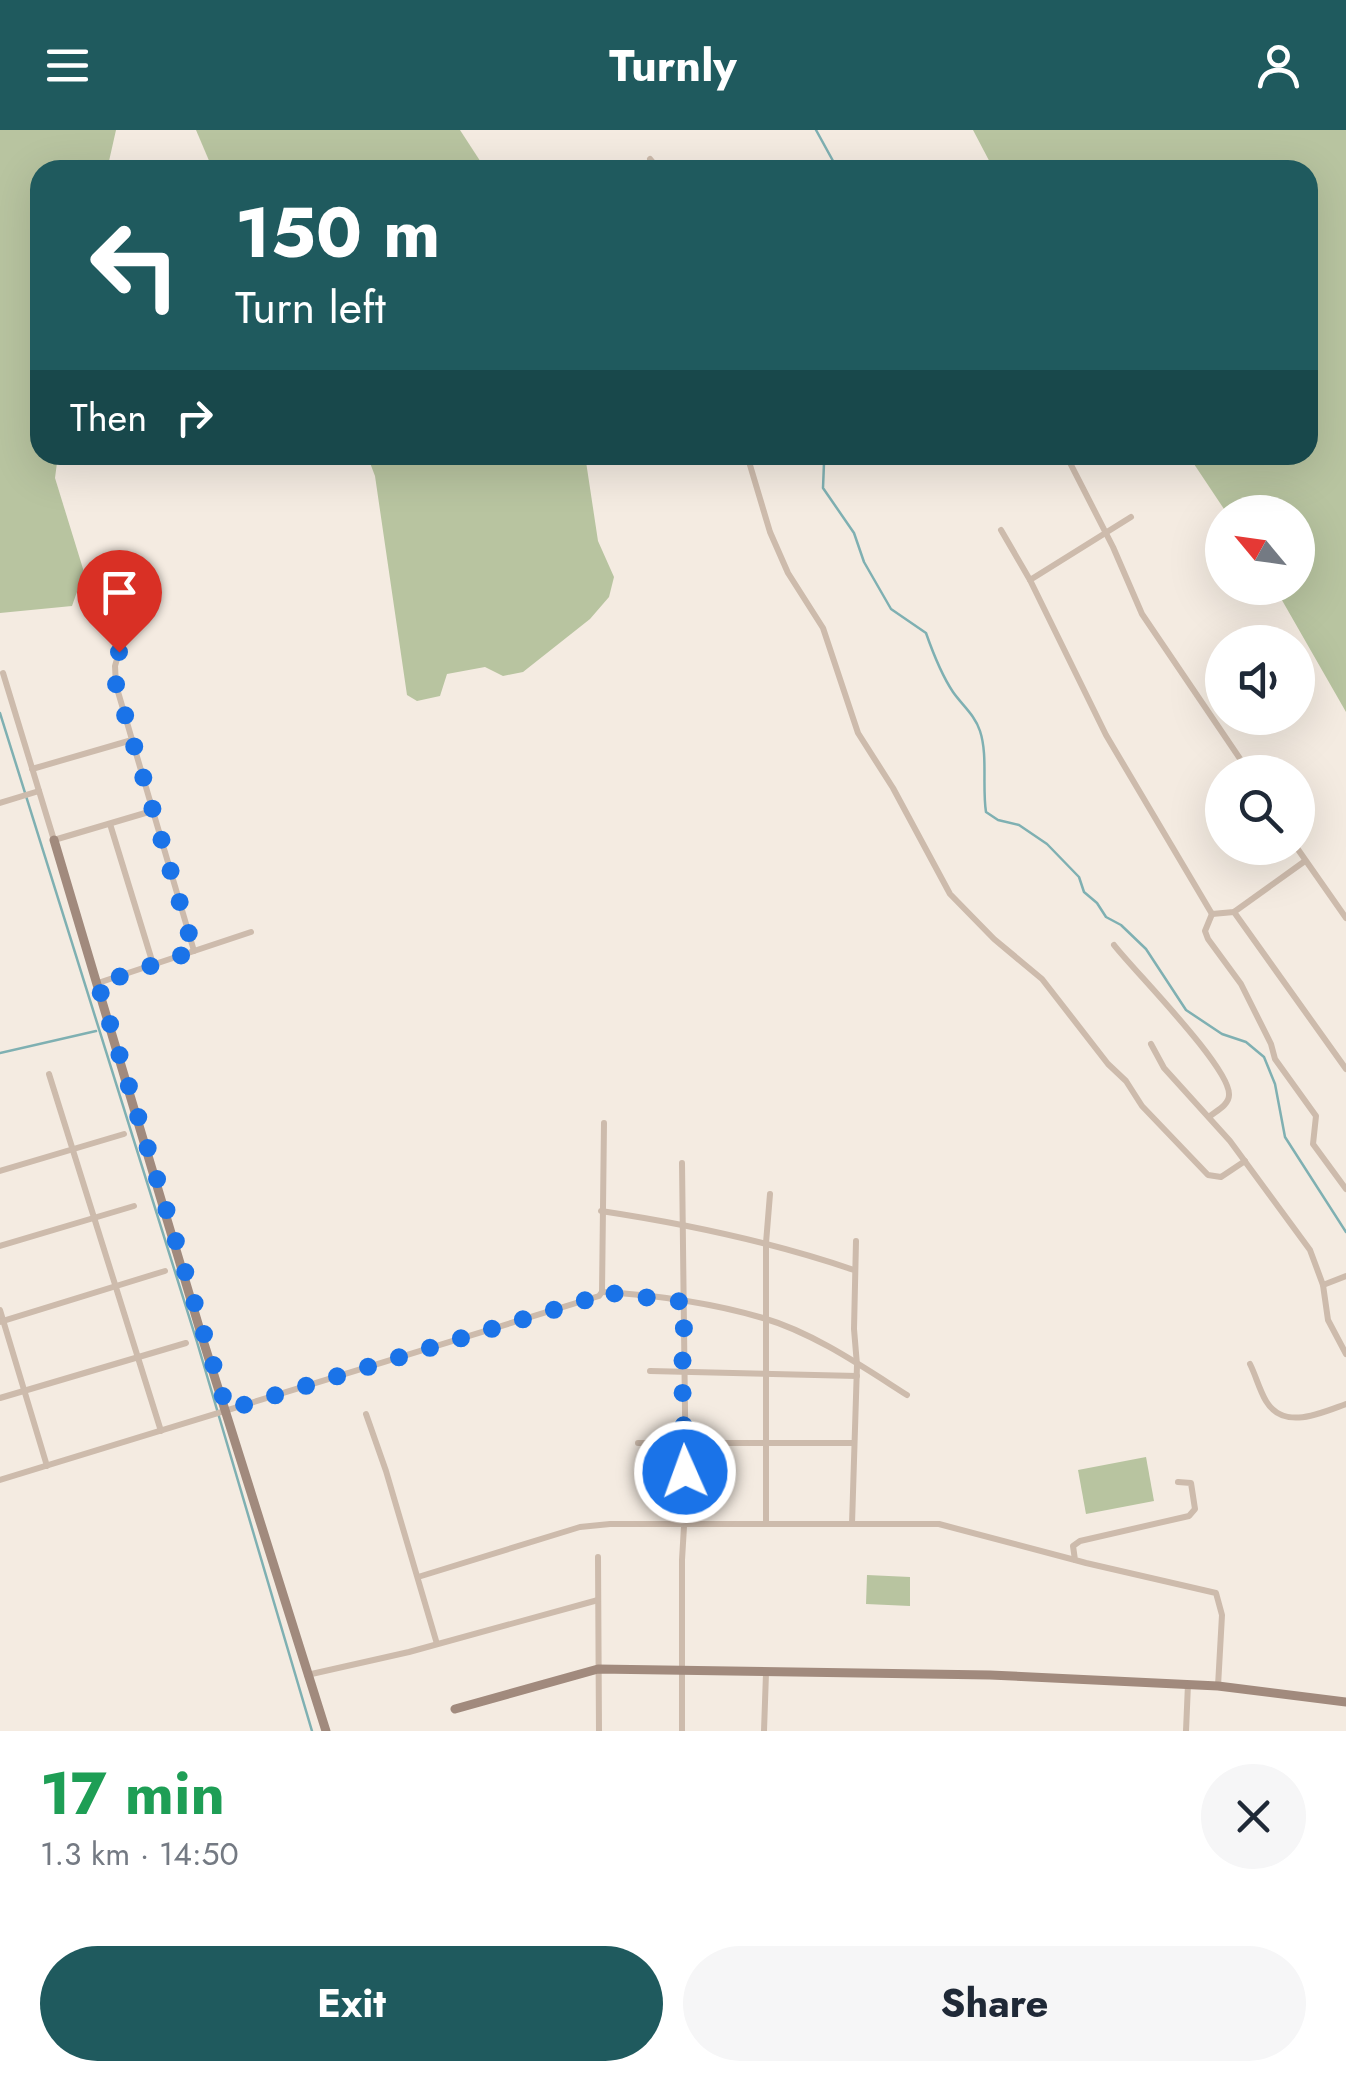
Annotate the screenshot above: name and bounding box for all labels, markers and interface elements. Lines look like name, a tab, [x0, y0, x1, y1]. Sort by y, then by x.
text: Turnly	[609, 33, 737, 98]
icon: menu	[40, 38, 95, 93]
icon: person	[1251, 38, 1306, 93]
text: 150 m	[235, 182, 441, 283]
icon: left	[70, 200, 200, 330]
text: Turn left	[235, 275, 386, 340]
text: Then	[70, 390, 147, 445]
icon: right	[167, 390, 222, 445]
north arrow	[1205, 495, 1315, 605]
map controls	[1205, 495, 1315, 865]
pin	[77, 550, 162, 653]
icon: arrive	[92, 565, 147, 620]
button: sound	[1205, 625, 1315, 735]
button: search	[1205, 755, 1315, 865]
position arrow	[633, 1420, 737, 1524]
text: 17 min	[40, 1750, 225, 1837]
button: close	[1201, 1764, 1306, 1869]
text: 1.3 km · 14:50	[40, 1831, 239, 1877]
button: Exit	[40, 1946, 663, 2061]
button: Share	[683, 1946, 1306, 2061]

